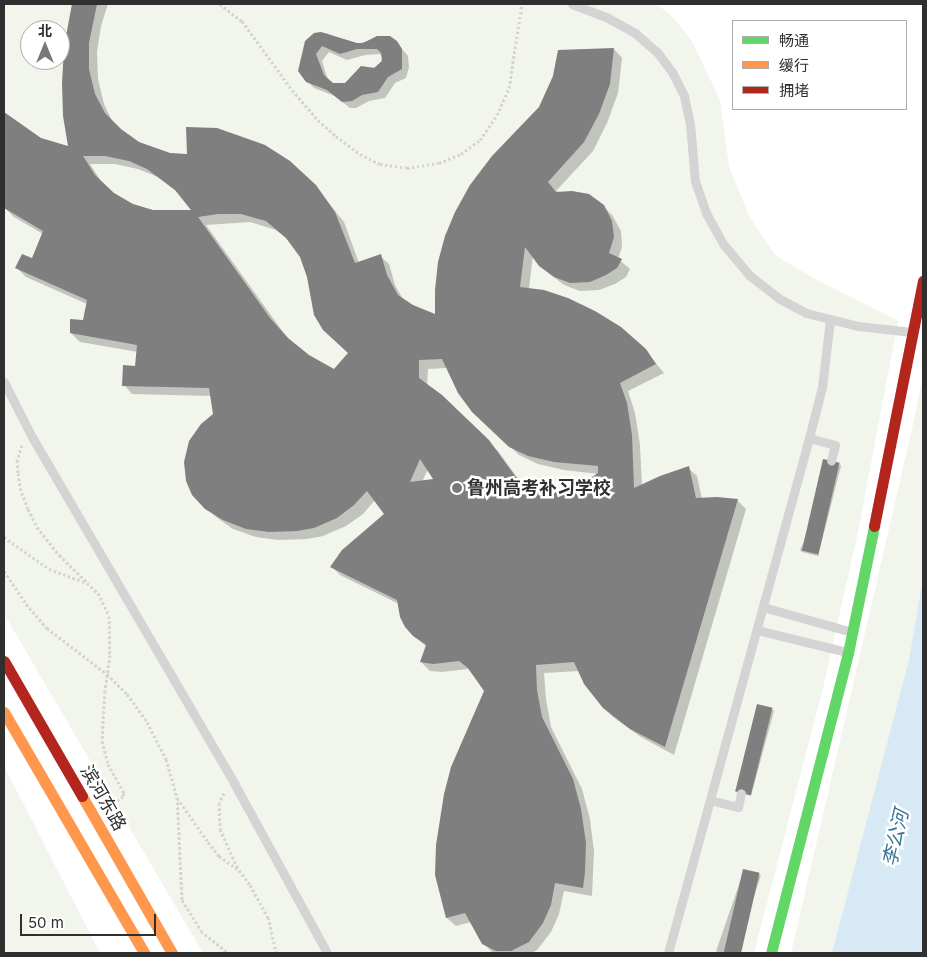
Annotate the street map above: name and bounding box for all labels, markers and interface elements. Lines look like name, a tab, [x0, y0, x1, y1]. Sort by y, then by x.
north arrow	[20, 20, 70, 70]
legend	[732, 20, 907, 110]
text: 北	[38, 22, 52, 39]
text: 畅通	[779, 31, 809, 50]
text: 缓行	[779, 56, 809, 75]
text: 拥堵	[779, 81, 809, 100]
place label: 鲁州高考补习学校	[467, 477, 611, 499]
marker: 鲁州高考补习学校	[451, 482, 463, 494]
street label: 滨河东路	[76, 761, 130, 835]
water label: 李公河	[878, 808, 914, 868]
scale bar	[22, 904, 159, 936]
text: 50 m	[28, 913, 64, 932]

